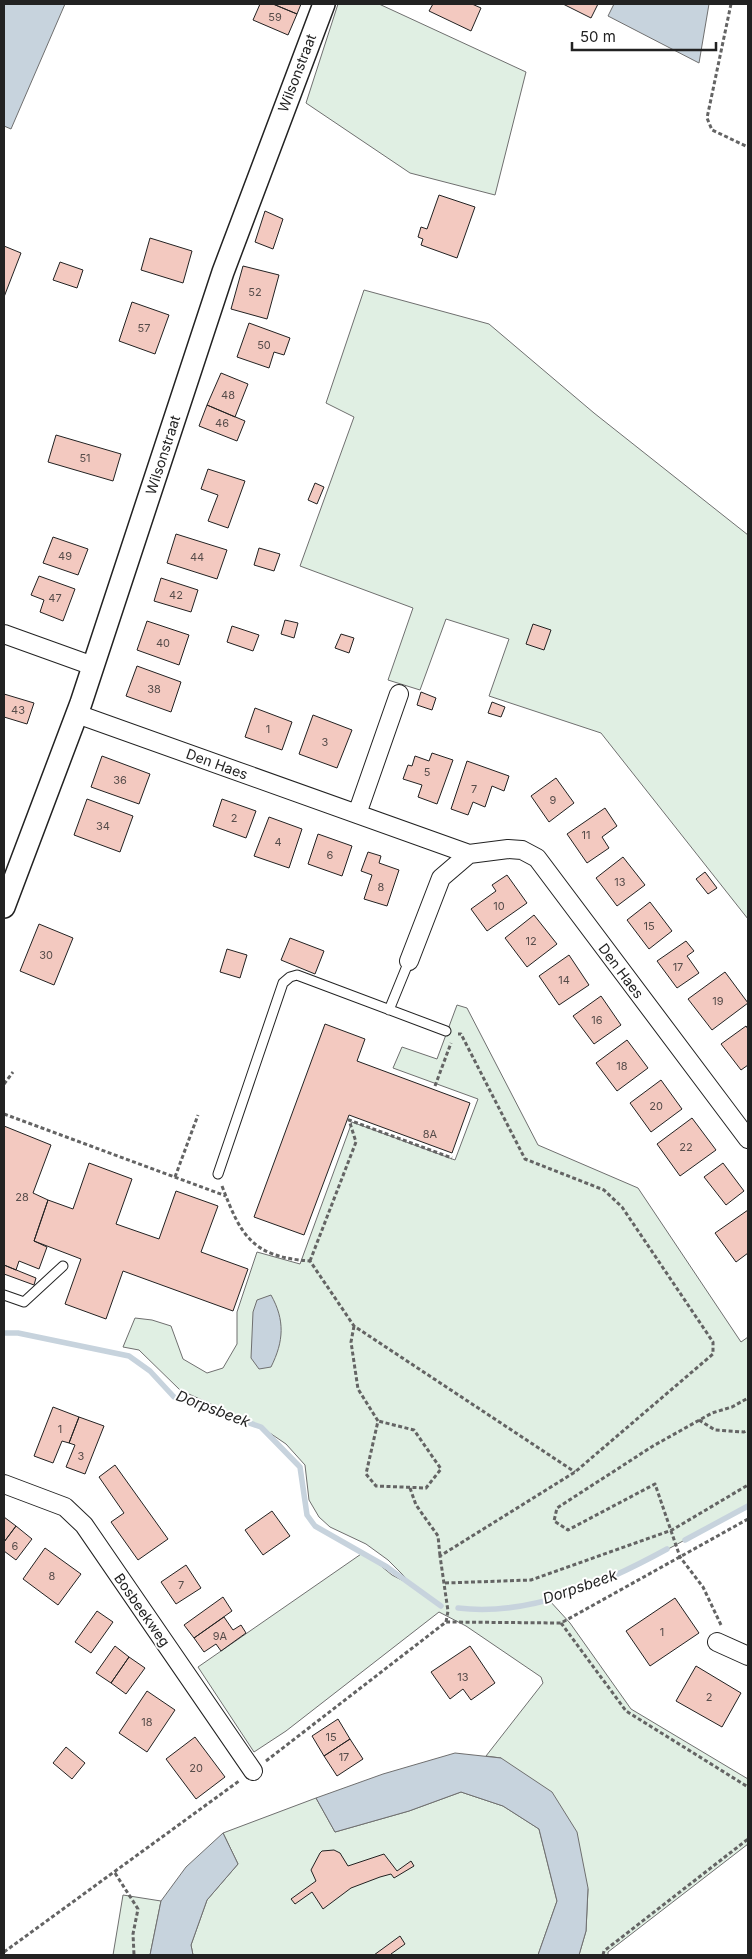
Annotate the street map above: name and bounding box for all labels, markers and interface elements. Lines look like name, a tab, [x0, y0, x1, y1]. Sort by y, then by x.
house number: 59	[268, 10, 282, 24]
scale bar	[572, 20, 716, 52]
text: 50 m	[580, 27, 616, 46]
street label: Wilsonstraat	[274, 31, 319, 114]
house number: 52	[248, 285, 262, 299]
house number: 57	[138, 321, 150, 335]
house number: 50	[257, 338, 271, 352]
house number: 48	[221, 388, 235, 402]
street label: Wilsonstraat	[142, 413, 183, 497]
house number: 46	[215, 416, 229, 430]
house number: 51	[79, 451, 91, 465]
house number: 49	[58, 549, 72, 563]
house number: 44	[190, 550, 204, 564]
house number: 42	[169, 588, 183, 602]
house number: 47	[48, 591, 62, 605]
house number: 40	[156, 636, 170, 650]
house number: 38	[147, 682, 161, 696]
house number: 43	[11, 703, 25, 717]
house number: 1	[266, 722, 270, 736]
house number: 3	[322, 735, 329, 749]
street label: Den Haes	[184, 745, 250, 783]
house number: 5	[424, 765, 431, 779]
house number: 36	[113, 773, 127, 787]
house number: 7	[471, 782, 477, 796]
house number: 9	[550, 793, 557, 807]
house number: 2	[231, 811, 237, 825]
house number: 34	[96, 819, 110, 833]
house number: 11	[582, 828, 590, 842]
house number: 4	[274, 835, 282, 849]
house number: 6	[327, 848, 334, 862]
house number: 13	[614, 875, 626, 889]
house number: 8	[378, 880, 385, 894]
house number: 10	[493, 899, 505, 913]
house number: 15	[643, 919, 655, 933]
house number: 12	[525, 934, 537, 948]
street label: Den Haes	[595, 940, 648, 1001]
house number: 30	[39, 948, 53, 962]
house number: 17	[673, 960, 683, 974]
house number: 14	[558, 973, 570, 987]
house number: 19	[712, 994, 724, 1008]
house number: 16	[591, 1013, 603, 1027]
house number: 18	[616, 1059, 628, 1073]
house number: 20	[649, 1099, 663, 1113]
house number: 8A	[423, 1127, 438, 1141]
house number: 22	[679, 1140, 693, 1154]
house number: 28	[15, 1190, 29, 1204]
water label: Dorpsbeek	[174, 1386, 253, 1432]
house number: 1	[58, 1422, 62, 1436]
house number: 3	[78, 1449, 85, 1463]
house number: 6	[12, 1539, 19, 1553]
water label: Dorpsbeek	[540, 1565, 620, 1608]
house number: 8	[49, 1569, 56, 1583]
street label: Bosbeekweg	[111, 1570, 174, 1650]
house number: 7	[178, 1578, 184, 1592]
house number: 1	[660, 1625, 664, 1639]
house number: 9A	[213, 1629, 228, 1643]
house number: 13	[457, 1670, 469, 1684]
house number: 2	[706, 1690, 712, 1704]
house number: 18	[141, 1715, 153, 1729]
house number: 15	[325, 1730, 337, 1744]
house number: 17	[339, 1750, 349, 1764]
house number: 20	[189, 1761, 203, 1775]

